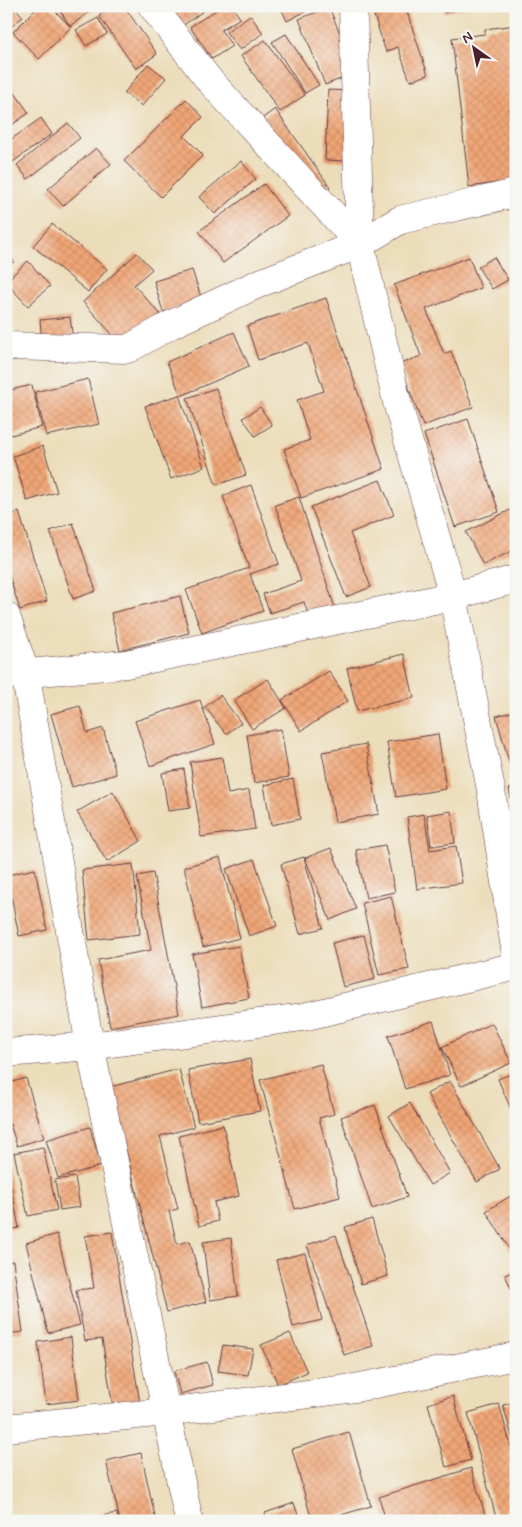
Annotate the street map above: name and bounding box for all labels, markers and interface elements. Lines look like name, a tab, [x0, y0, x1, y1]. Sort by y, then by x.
north arrow	[450, 22, 500, 72]
text: N	[459, 28, 476, 48]

